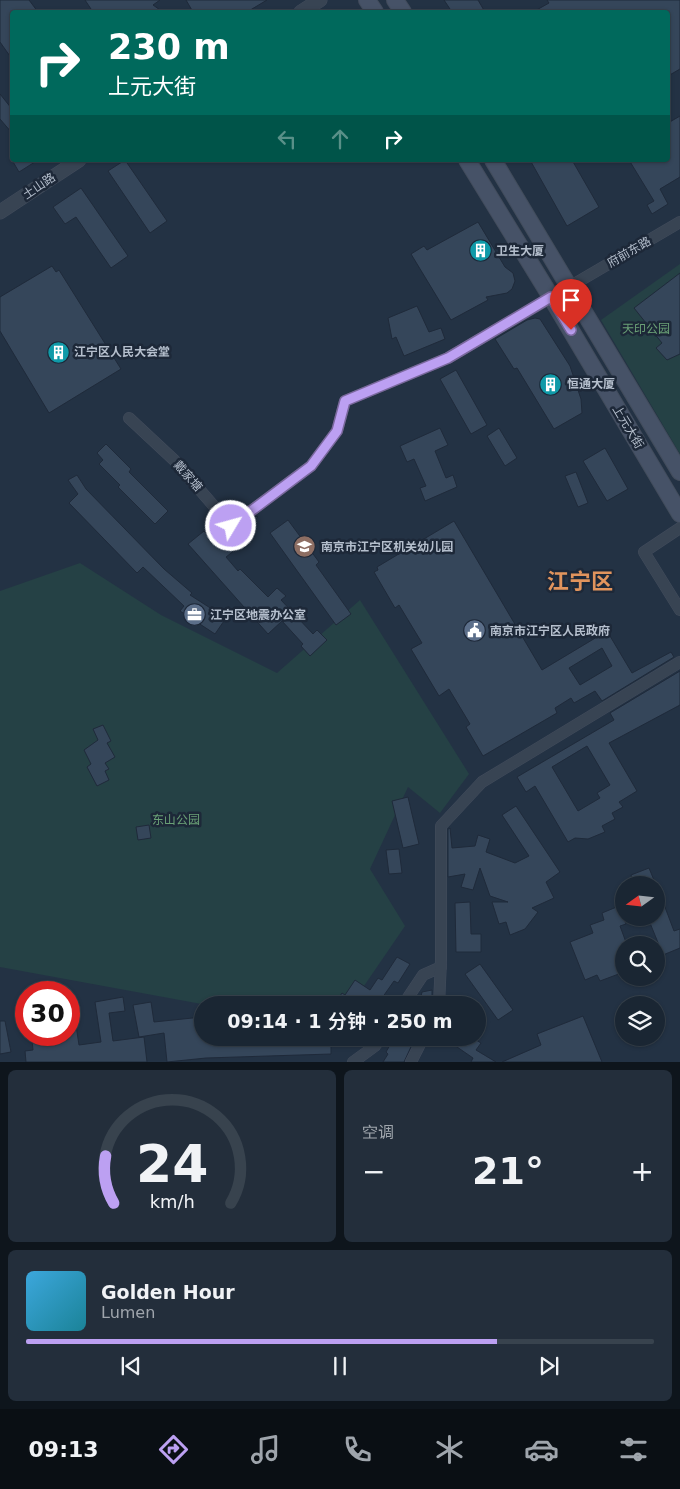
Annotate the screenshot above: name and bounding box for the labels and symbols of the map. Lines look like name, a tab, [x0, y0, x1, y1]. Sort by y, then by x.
street label: 土山路	[20, 170, 58, 202]
street label: 府前东路	[605, 234, 653, 270]
building icon: 卫生大厦	[468, 239, 492, 263]
place label: 卫生大厦	[496, 244, 544, 258]
pin	[550, 279, 592, 330]
park label: 天印公园	[622, 322, 670, 336]
building icon: 江宁区人民大会堂	[46, 340, 70, 364]
place label: 江宁区人民大会堂	[74, 345, 170, 359]
building icon: 恒通大厦	[539, 372, 563, 396]
place label: 恒通大厦	[567, 377, 615, 391]
street label: 上元大街	[610, 403, 646, 451]
street label: 戴家塘	[171, 458, 205, 494]
position arrow	[204, 499, 256, 551]
school or university icon: 南京市江宁区机关幼儿园	[293, 535, 317, 559]
place label: 南京市江宁区机关幼儿园	[321, 540, 453, 554]
district label: 江宁区	[547, 569, 613, 594]
office icon: 江宁区地震办公室	[182, 603, 206, 627]
place label: 江宁区地震办公室	[210, 608, 306, 622]
public building icon: 南京市江宁区人民政府	[462, 619, 486, 643]
place label: 南京市江宁区人民政府	[490, 624, 610, 638]
park label: 东山公园	[152, 813, 200, 827]
north arrow	[615, 876, 665, 926]
speed limit sign: 30	[15, 981, 80, 1046]

